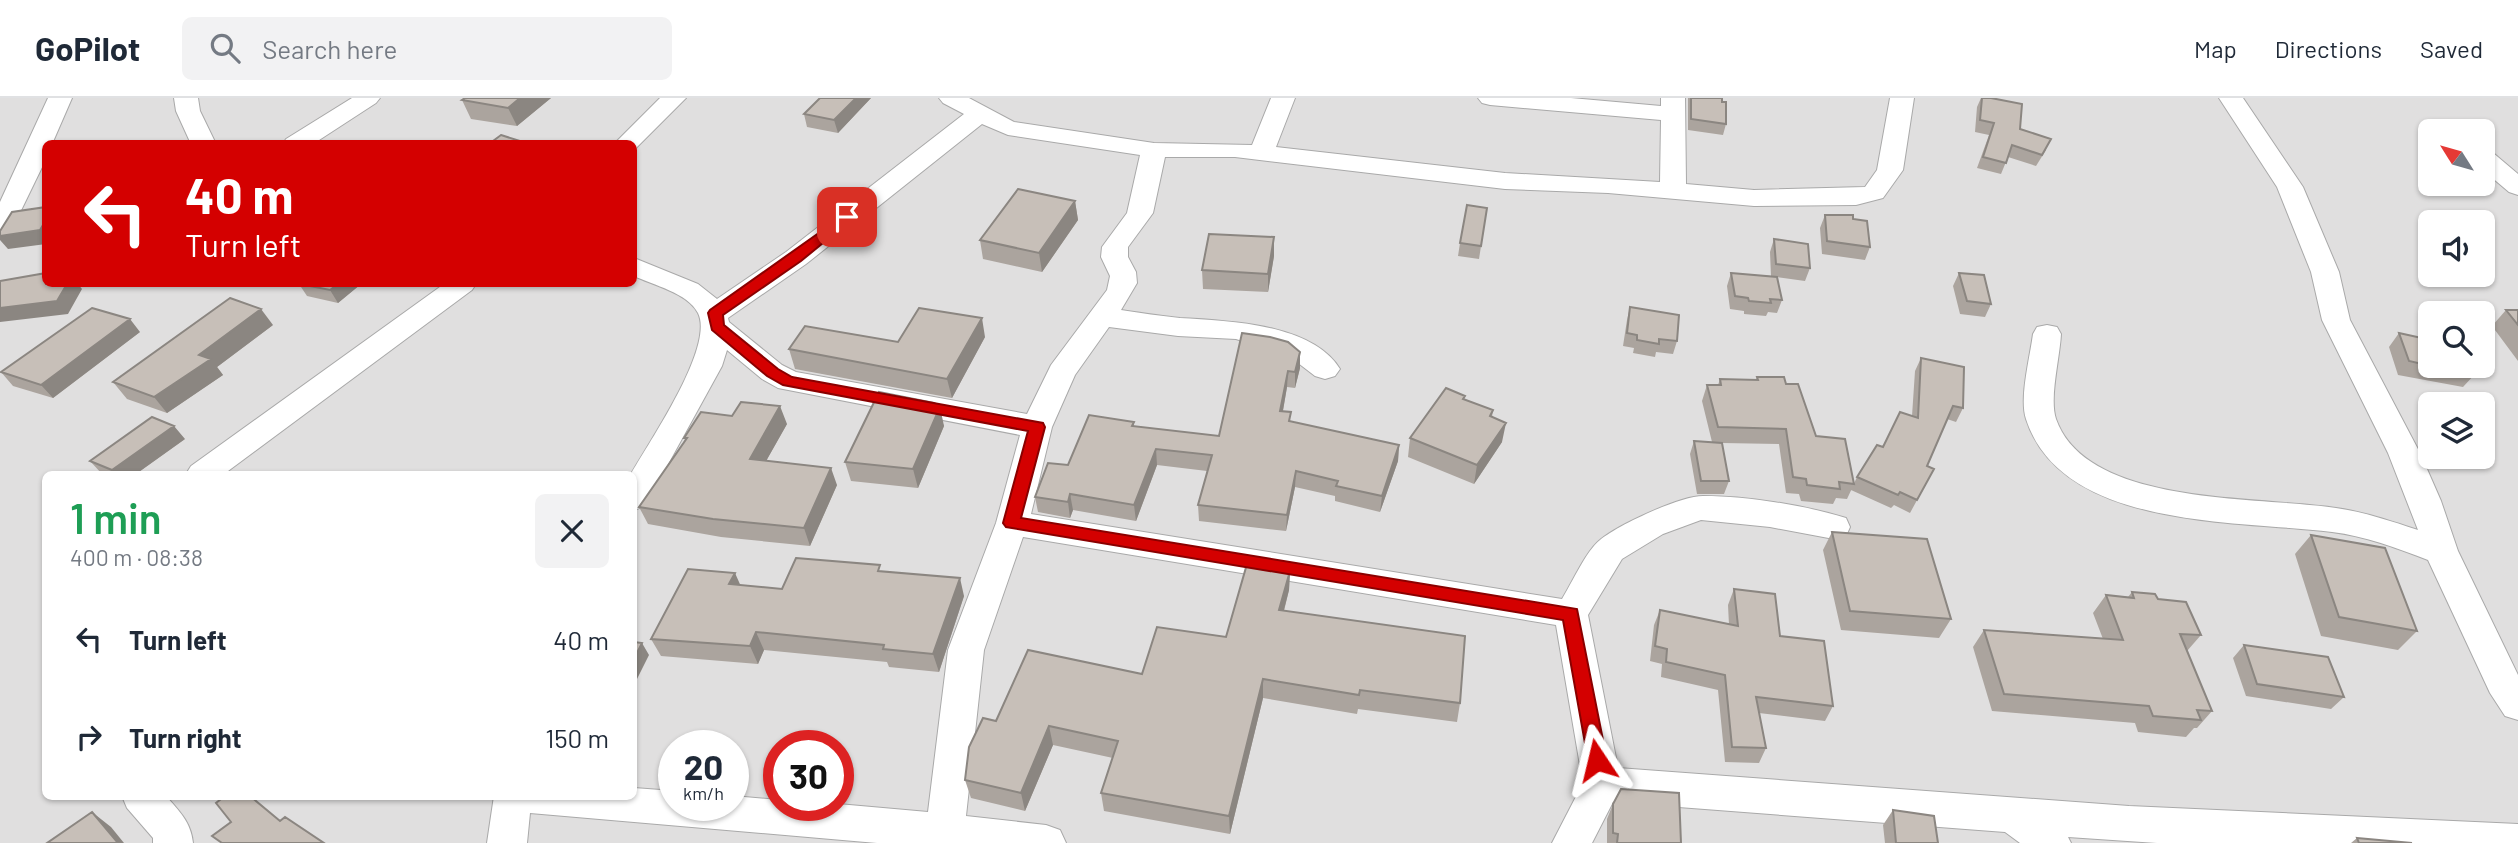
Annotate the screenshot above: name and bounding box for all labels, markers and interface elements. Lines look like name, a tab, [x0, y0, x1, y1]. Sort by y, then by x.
search box	[182, 17, 672, 80]
text: GoPilot	[35, 28, 140, 68]
icon: search	[206, 29, 244, 67]
text: Search here	[262, 33, 397, 64]
text: Map	[2194, 34, 2237, 63]
text: Directions	[2275, 34, 2382, 63]
text: Saved	[2420, 34, 2483, 63]
north arrow	[2418, 119, 2496, 196]
map controls	[2418, 119, 2495, 469]
text: 40 m	[185, 165, 293, 224]
icon: left	[70, 168, 161, 259]
pin	[817, 187, 877, 247]
icon: arrive	[828, 198, 866, 236]
button: sound	[2418, 210, 2495, 287]
text: Turn left	[185, 225, 302, 263]
button: search	[2418, 301, 2495, 378]
button: layers	[2418, 392, 2495, 469]
text: 1 min	[70, 492, 162, 542]
button: close	[535, 494, 609, 568]
text: 400 m · 08:38	[70, 543, 203, 571]
icon: left	[70, 620, 108, 658]
text: Turn left	[129, 624, 227, 655]
text: 40 m	[553, 624, 609, 655]
icon: right	[70, 718, 108, 756]
text: Turn right	[129, 722, 242, 753]
text: 150 m	[545, 722, 609, 753]
position arrow	[1560, 723, 1634, 797]
speed limit sign: 30	[763, 730, 854, 821]
text: 20	[684, 745, 723, 787]
text: km/h	[683, 782, 724, 804]

